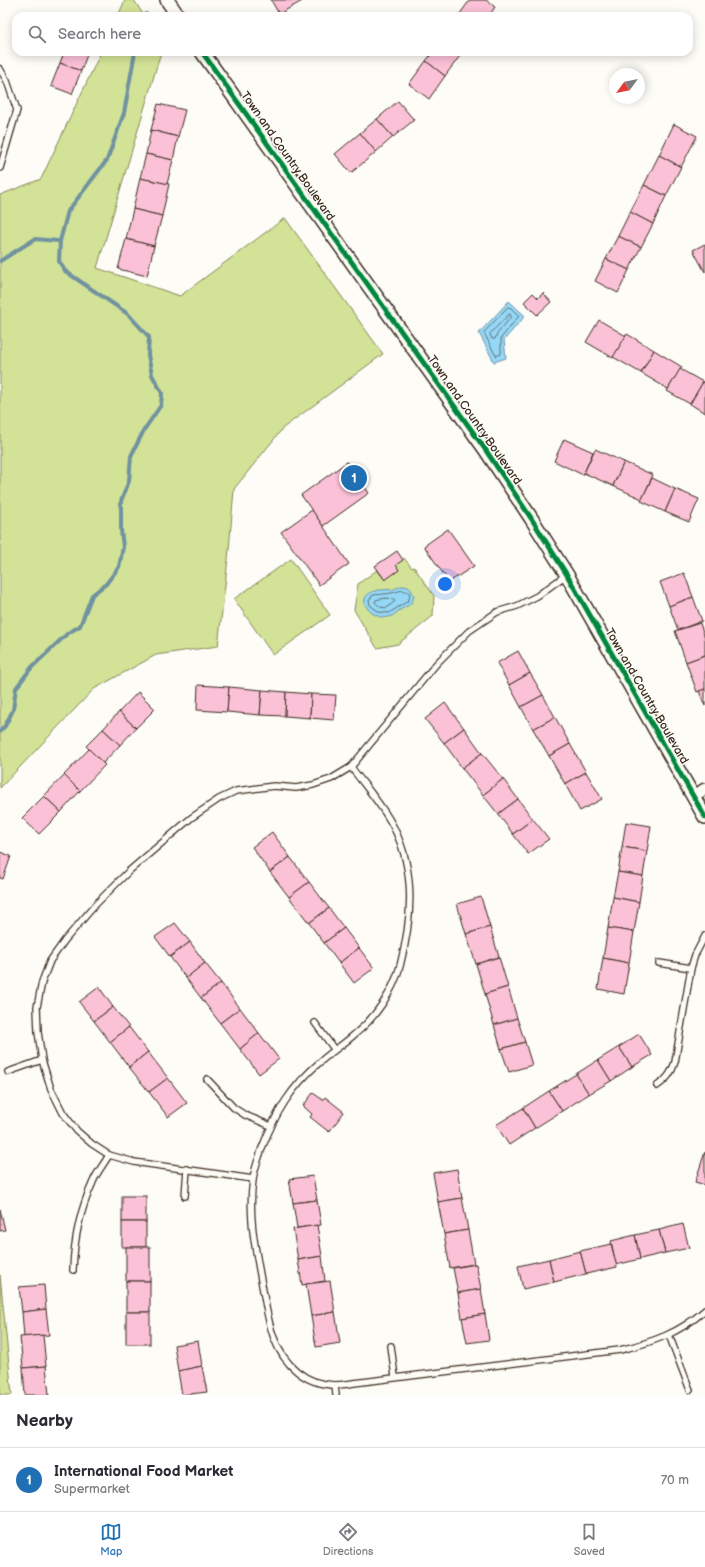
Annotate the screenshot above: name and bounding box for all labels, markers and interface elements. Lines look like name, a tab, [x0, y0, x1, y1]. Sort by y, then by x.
search box	[12, 12, 693, 56]
icon: search	[26, 23, 48, 45]
text: Search here	[58, 25, 141, 44]
north arrow	[609, 68, 645, 104]
street label: Town and Country Boulevard	[237, 89, 338, 224]
street label: Town and Country Boulevard	[424, 353, 525, 488]
pin: 1	[341, 463, 367, 493]
your location	[435, 574, 455, 594]
street label: Town and Country Boulevard	[602, 626, 692, 767]
text: Nearby	[16, 1411, 73, 1431]
text: International Food Market	[54, 1462, 233, 1481]
text: 1	[26, 1472, 32, 1488]
text: 70 m	[661, 1472, 689, 1488]
text: Supermarket	[54, 1481, 130, 1497]
tab: Map	[100, 1521, 122, 1558]
tab: Directions	[323, 1521, 373, 1558]
tab: Saved	[574, 1521, 605, 1558]

